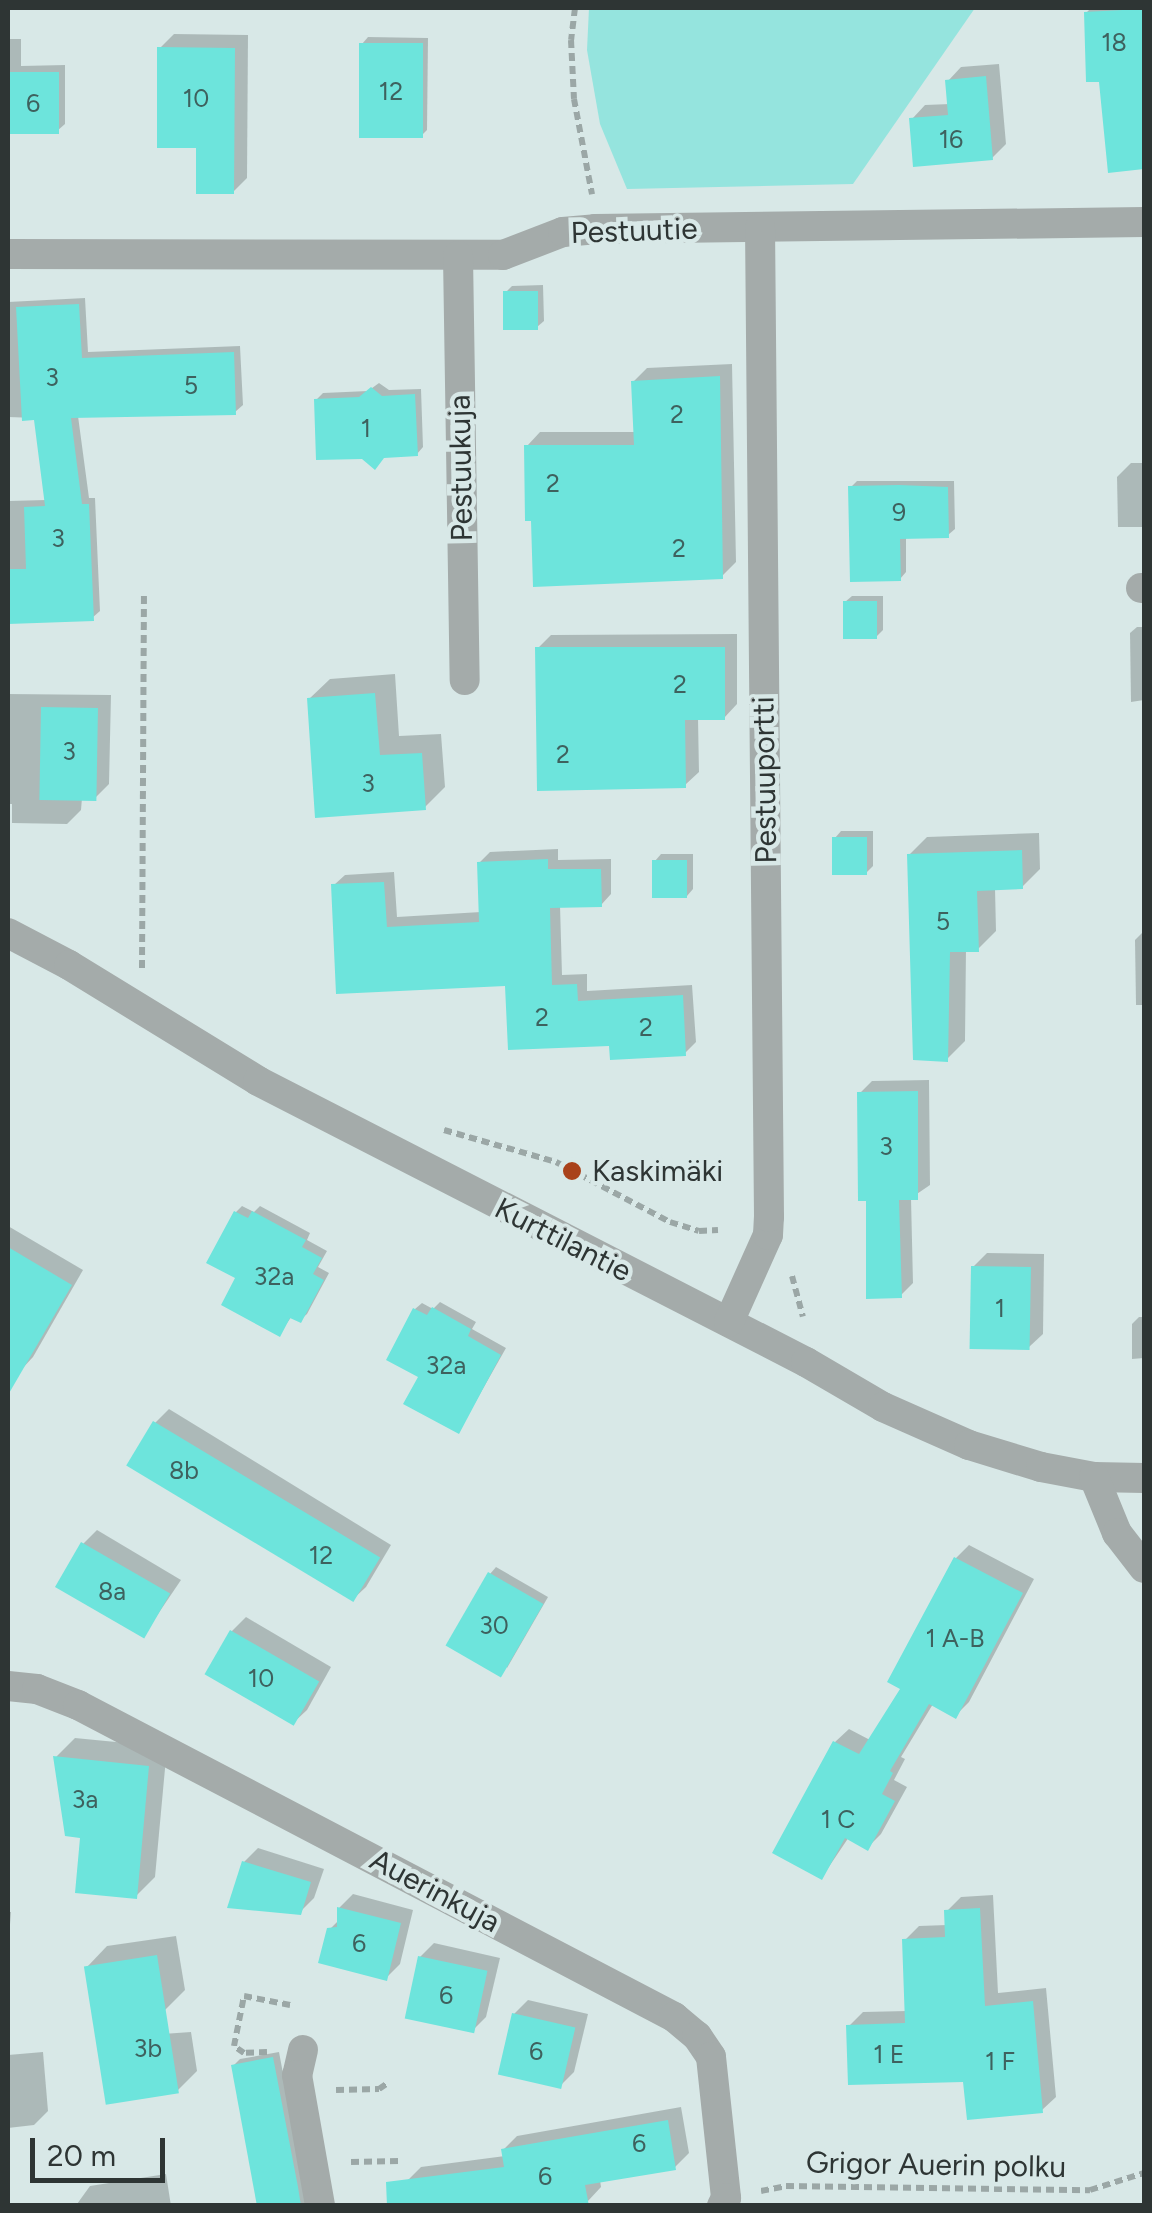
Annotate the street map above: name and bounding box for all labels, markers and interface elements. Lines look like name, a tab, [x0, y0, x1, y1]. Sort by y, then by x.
house number: 18	[1101, 27, 1127, 57]
house number: 12	[379, 76, 403, 106]
house number: 10	[183, 83, 209, 113]
house number: 6	[26, 88, 40, 118]
house number: 16	[939, 124, 963, 154]
street label: Pestuutie	[570, 211, 698, 251]
house number: 3	[45, 362, 59, 392]
house number: 5	[184, 370, 198, 400]
street label: Pestuukuja	[442, 394, 480, 542]
house number: 2	[670, 399, 684, 429]
house number: 1	[361, 413, 371, 443]
house number: 2	[546, 468, 560, 498]
house number: 9	[892, 497, 906, 527]
house number: 3	[51, 523, 65, 553]
house number: 2	[672, 533, 686, 563]
house number: 2	[673, 669, 687, 699]
street label: Pestuuportti	[746, 696, 784, 864]
house number: 3	[62, 736, 76, 766]
house number: 2	[556, 739, 570, 769]
house number: 3	[361, 768, 375, 798]
house number: 5	[936, 906, 950, 936]
house number: 2	[535, 1002, 549, 1032]
house number: 2	[639, 1012, 653, 1042]
house number: 3	[879, 1131, 893, 1161]
place label: Kaskimäki	[592, 1153, 723, 1189]
marker: Kaskimäki	[561, 1160, 583, 1182]
street label: Kurttilantie	[489, 1190, 637, 1290]
house number: 32a	[254, 1261, 294, 1291]
house number: 1	[995, 1293, 1005, 1323]
house number: 32a	[426, 1350, 466, 1380]
house number: 8b	[169, 1455, 199, 1485]
house number: 12	[309, 1540, 333, 1570]
house number: 8a	[98, 1576, 126, 1606]
house number: 30	[479, 1610, 509, 1640]
house number: 1 A-B	[925, 1623, 985, 1653]
house number: 10	[248, 1663, 274, 1693]
house number: 3a	[72, 1784, 98, 1814]
house number: 1 C	[821, 1804, 855, 1834]
street label: Auerinkuja	[364, 1842, 506, 1940]
house number: 6	[352, 1928, 366, 1958]
house number: 6	[439, 1980, 453, 2010]
house number: 3b	[134, 2033, 162, 2063]
house number: 6	[529, 2036, 543, 2066]
house number: 1 E	[873, 2039, 905, 2069]
house number: 1 F	[985, 2046, 1015, 2076]
scale bar	[35, 2118, 170, 2180]
house number: 6	[632, 2128, 646, 2158]
text: 20 m	[47, 2137, 116, 2174]
street label: Grigor Auerin polku	[806, 2145, 1066, 2185]
house number: 6	[538, 2161, 552, 2191]

